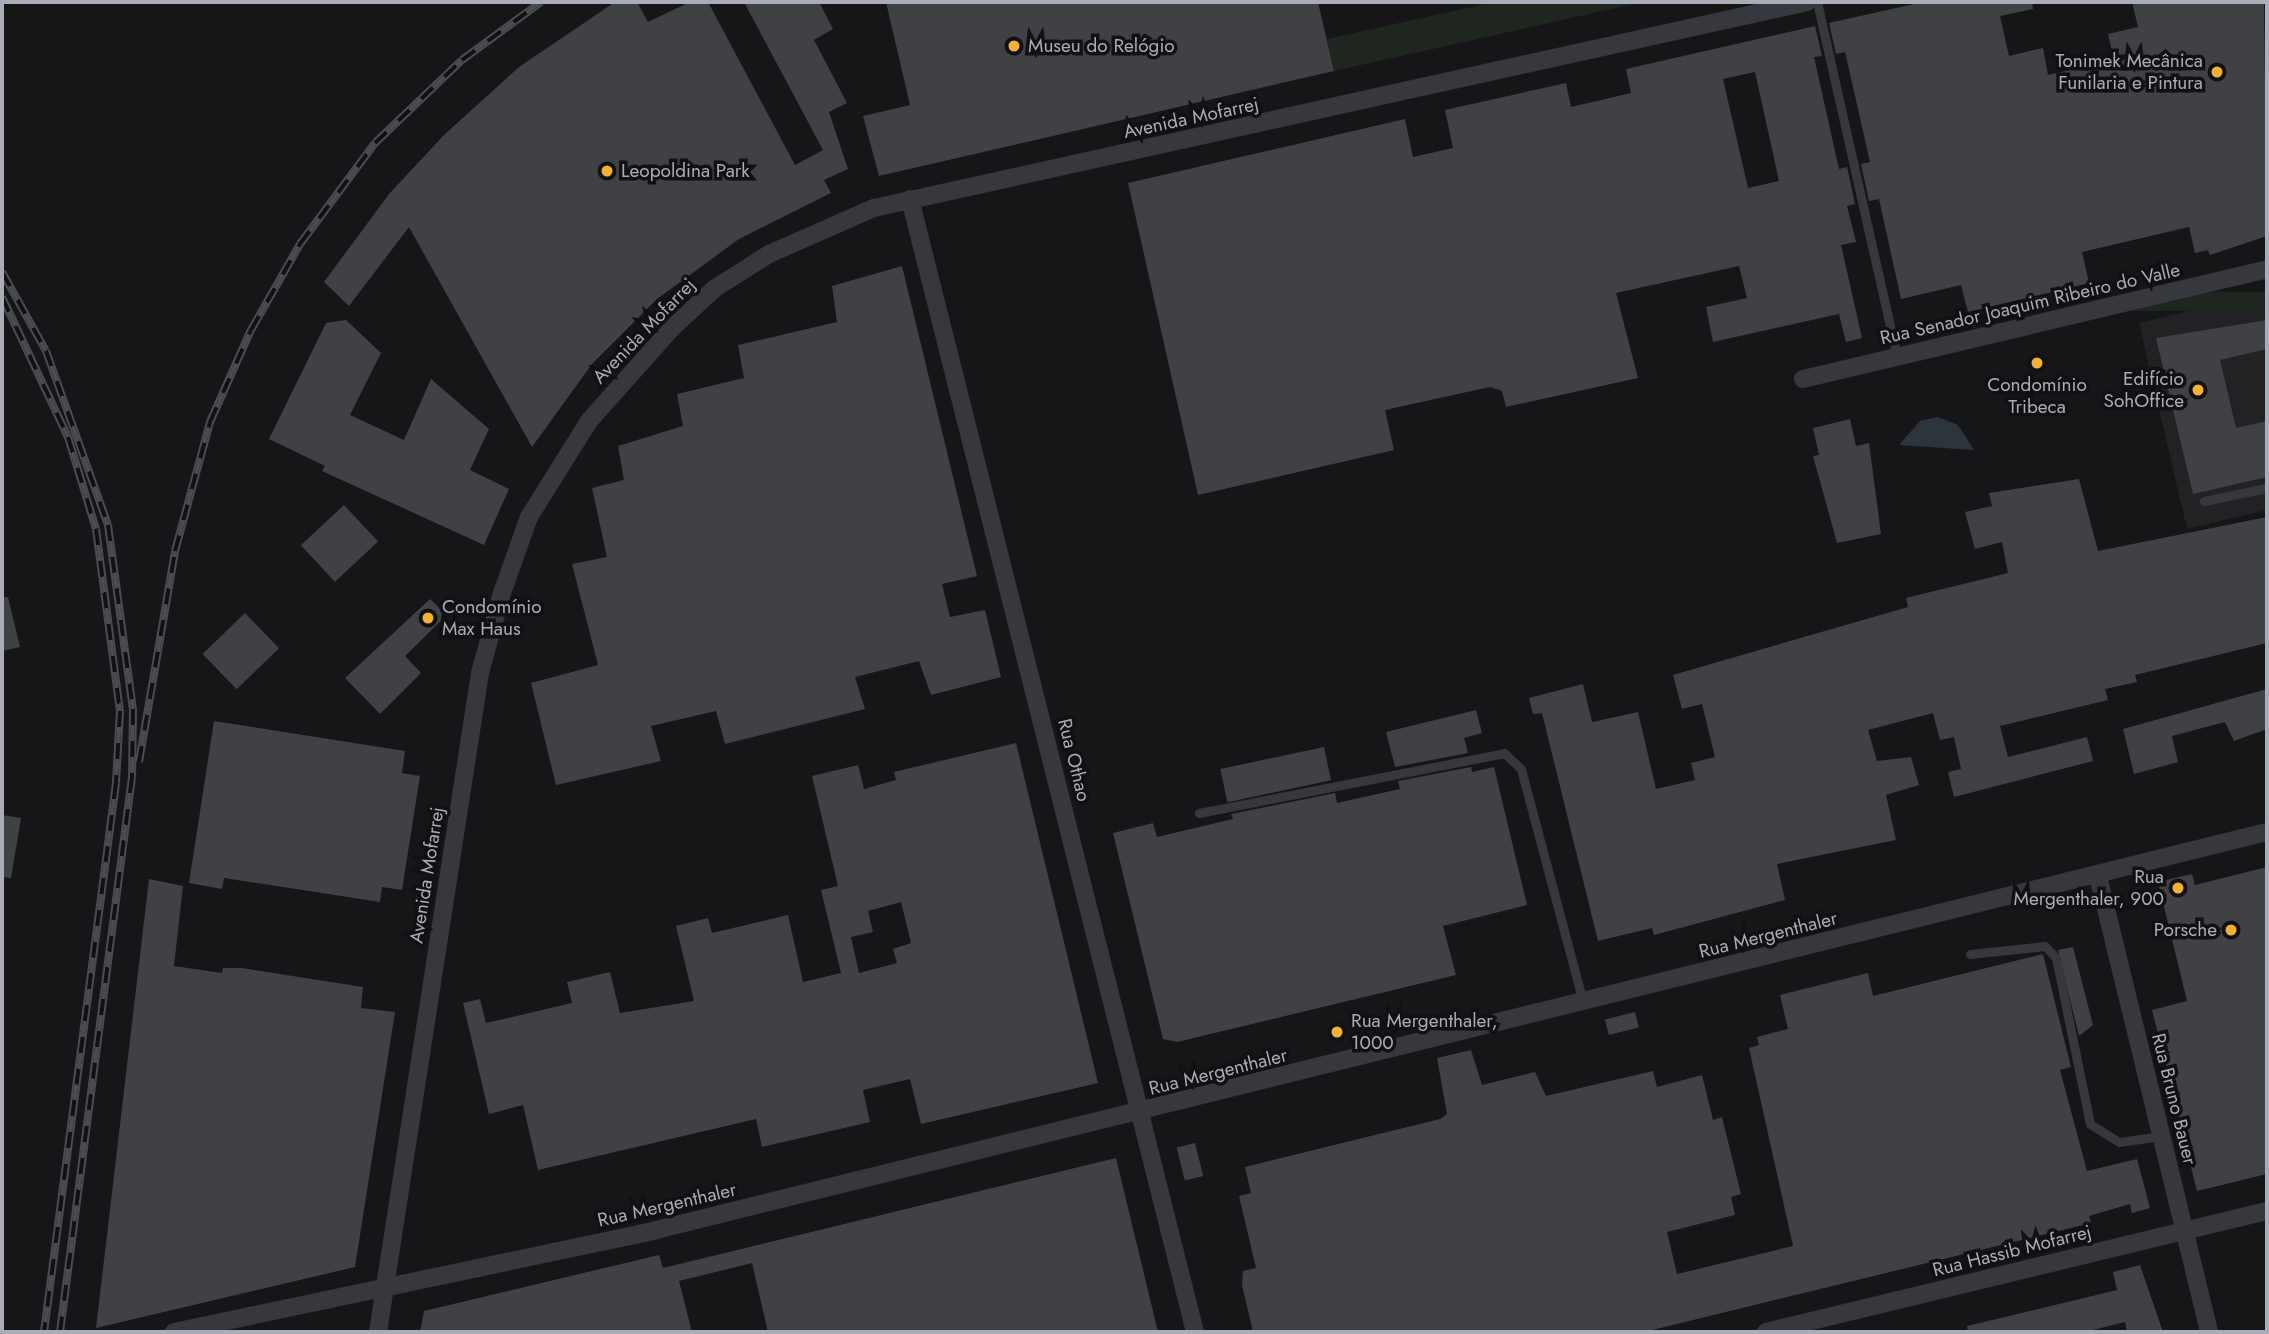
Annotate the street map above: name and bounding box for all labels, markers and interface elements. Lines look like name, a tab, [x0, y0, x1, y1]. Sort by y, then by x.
place label: Museu do Relógio	[1028, 35, 1175, 57]
marker: Museu do Relógio	[1006, 38, 1022, 54]
place label: Tonimek Mecânica Funilaria e Pintura	[2056, 50, 2203, 94]
marker: Tonimek Mecânica Funilaria e Pintura	[2209, 64, 2225, 80]
street label: Avenida Mofarrej	[1121, 93, 1261, 143]
place label: Leopoldina Park	[621, 160, 750, 182]
marker: Leopoldina Park	[599, 163, 615, 179]
street label: Rua Senador Joaquim Ribeiro do Valle	[1878, 258, 2182, 350]
street label: Avenida Mofarrej	[588, 274, 700, 388]
marker: Condomínio Tribeca	[2029, 355, 2045, 371]
place label: Edifício SohOffice	[2104, 368, 2184, 412]
place label: Condomínio Tribeca	[1987, 374, 2087, 418]
marker: Edifício SohOffice	[2190, 382, 2206, 398]
place label: Condomínio Max Haus	[442, 596, 542, 640]
marker: Condomínio Max Haus	[420, 610, 436, 626]
street label: Rua Othao	[1053, 716, 1095, 804]
street label: Avenida Mofarrej	[405, 805, 449, 945]
place label: Rua Mergenthaler, 900	[2014, 866, 2164, 910]
marker: Rua Mergenthaler, 900	[2170, 880, 2186, 896]
street label: Rua Mergenthaler	[1696, 907, 1840, 963]
place label: Porsche	[2154, 919, 2217, 941]
marker: Porsche	[2223, 922, 2239, 938]
place label: Rua Mergenthaler, 1000	[1351, 1010, 1498, 1054]
marker: Rua Mergenthaler, 1000	[1329, 1024, 1345, 1040]
street label: Rua Bruno Bauer	[2147, 1031, 2201, 1167]
street label: Rua Mergenthaler	[1146, 1044, 1290, 1100]
street label: Rua Mergenthaler	[595, 1178, 739, 1232]
street label: Rua Hassib Mofarrej	[1930, 1220, 2094, 1282]

